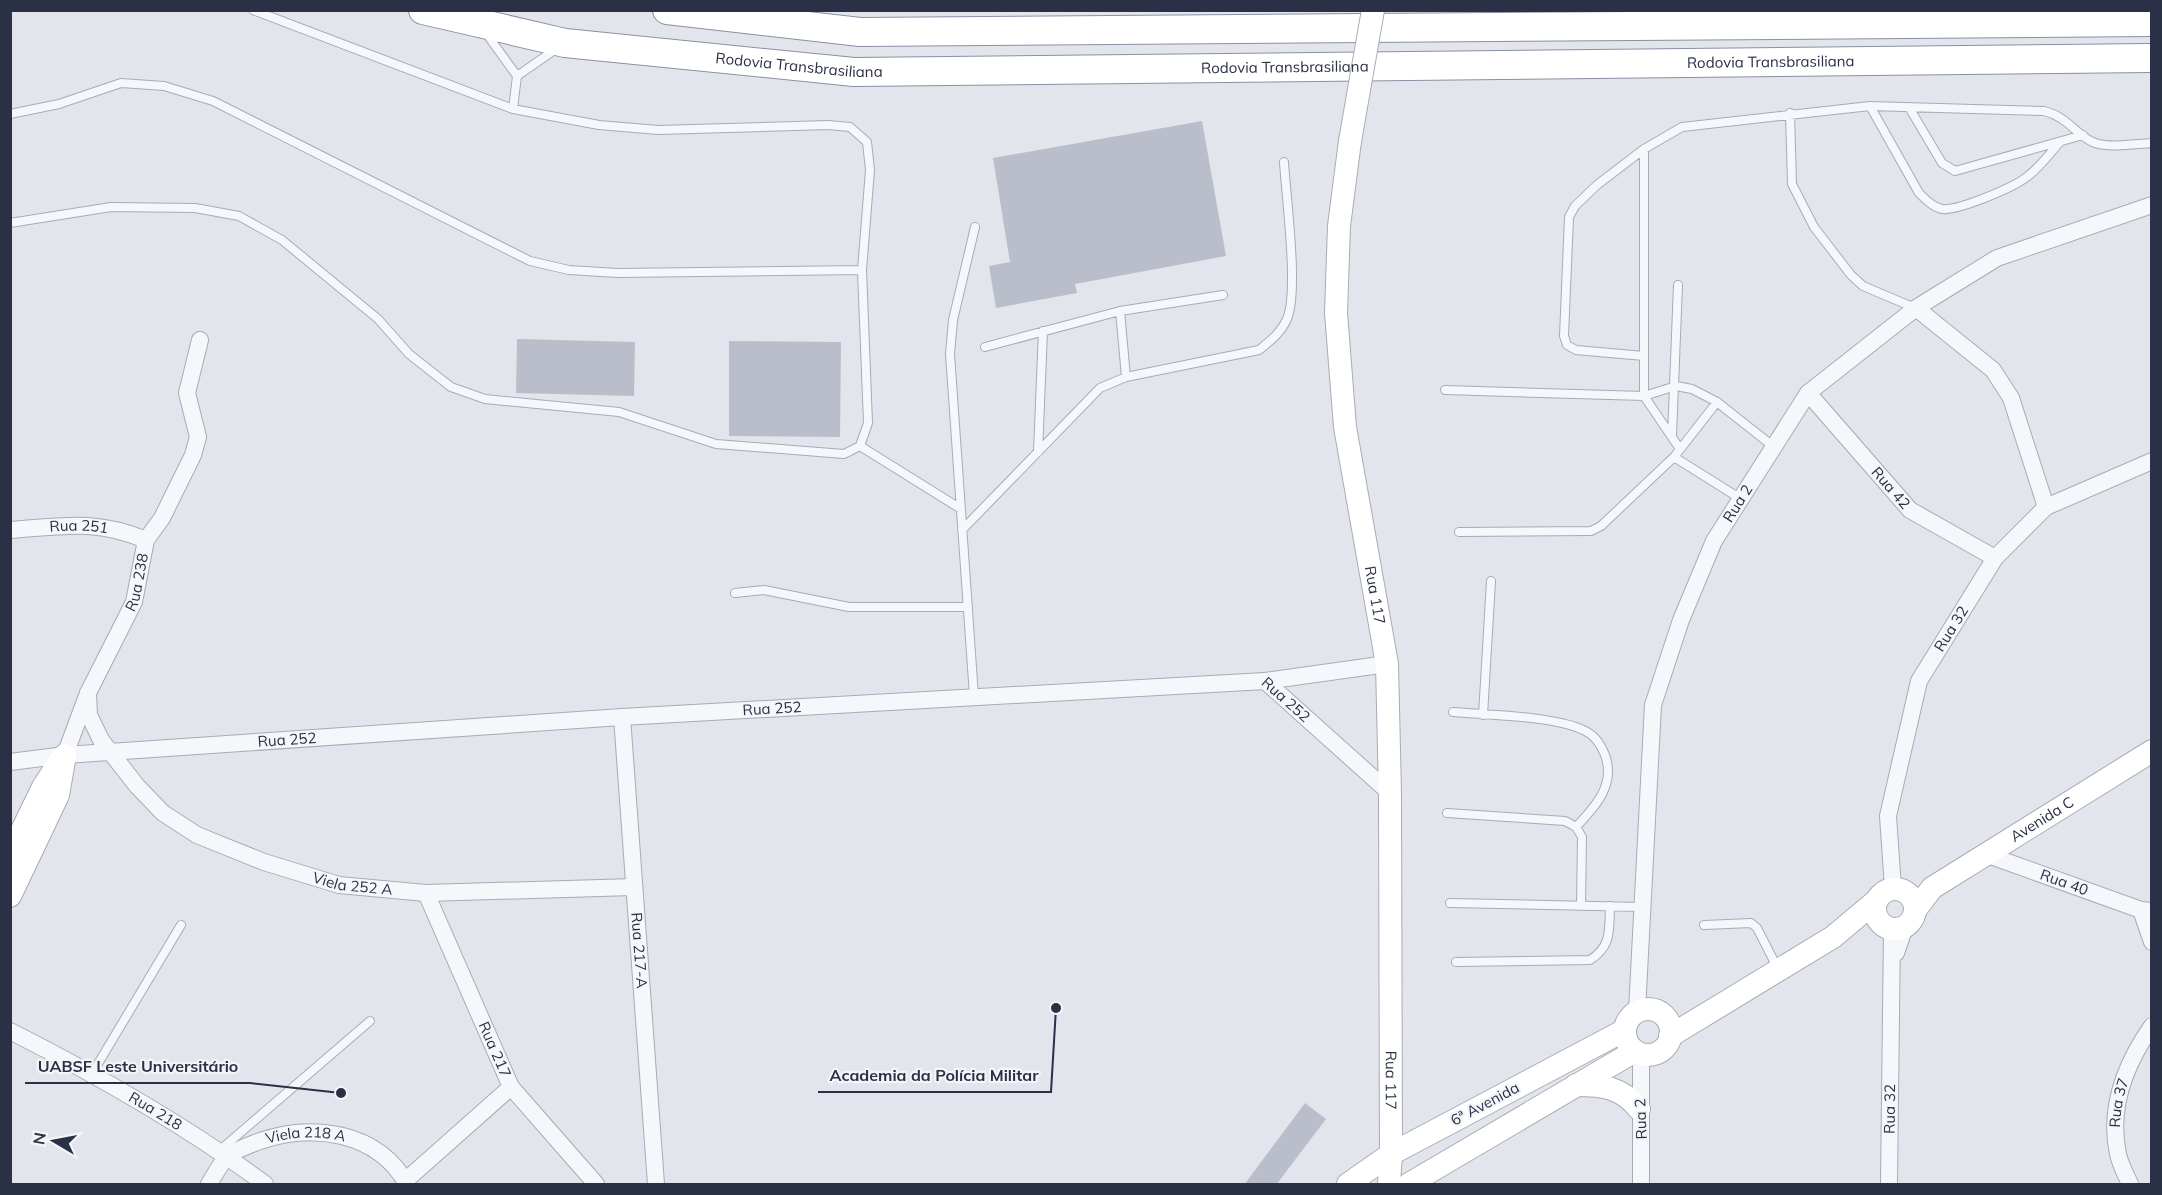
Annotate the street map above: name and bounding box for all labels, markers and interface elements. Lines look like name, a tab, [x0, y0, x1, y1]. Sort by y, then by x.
street label: Rodovia Transbrasiliana	[715, 48, 883, 81]
street label: Rodovia Transbrasiliana	[1687, 51, 1855, 72]
street label: Rodovia Transbrasiliana	[1201, 56, 1369, 77]
street label: Rua 42	[1868, 463, 1915, 513]
street label: Rua 2	[1718, 481, 1756, 526]
street label: Rua 251	[49, 516, 110, 537]
street label: Rua 238	[121, 552, 152, 615]
street label: Rua 117	[1361, 564, 1390, 626]
street label: Rua 32	[1930, 602, 1972, 655]
street label: Rua 252	[1258, 673, 1315, 726]
street label: Rua 252	[742, 697, 802, 719]
street label: Rua 252	[257, 728, 317, 751]
street label: Avenida C	[2006, 792, 2077, 846]
street label: Rua 40	[2038, 865, 2091, 899]
street label: Viela 252 A	[310, 867, 393, 899]
street label: Rua 217-A	[627, 912, 652, 989]
street label: Rua 217	[475, 1019, 516, 1080]
callout: UABSF Leste Universitário	[25, 1049, 250, 1083]
street label: Rua 117	[1382, 1051, 1401, 1110]
text: UABSF Leste Universitário	[38, 1056, 238, 1076]
callout: Academia da Polícia Militar	[818, 1058, 1051, 1092]
text: Academia da Polícia Militar	[830, 1065, 1039, 1085]
street label: Rua 37	[2105, 1075, 2133, 1128]
street label: 6ª Avenida	[1447, 1078, 1522, 1130]
street label: Rua 32	[1880, 1084, 1899, 1134]
street label: Rua 218	[126, 1087, 186, 1134]
street label: Rua 2	[1630, 1098, 1651, 1140]
north arrow	[24, 1111, 84, 1171]
street label: Viela 218 A	[263, 1122, 348, 1148]
text: N	[28, 1131, 50, 1146]

